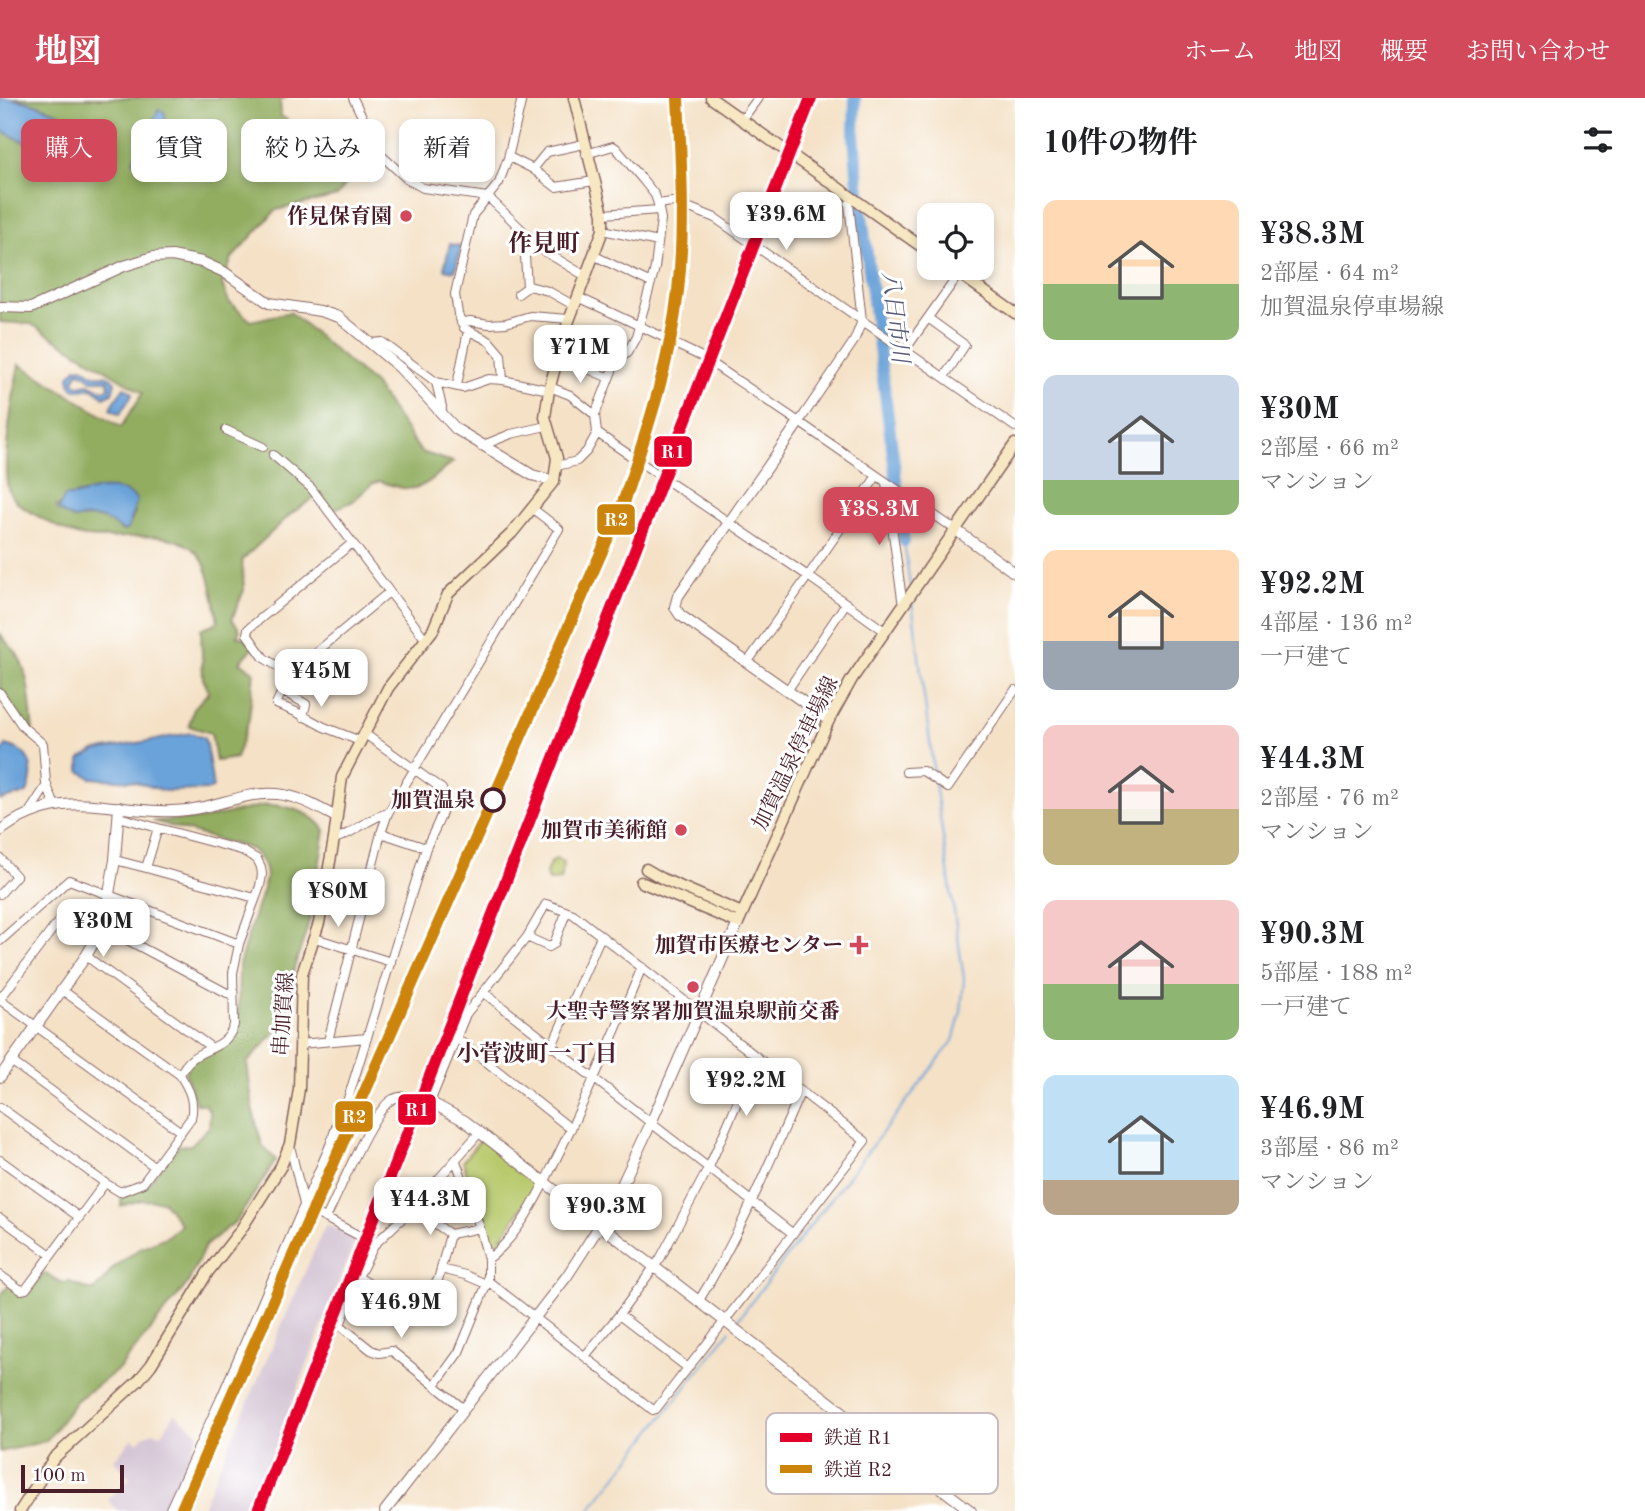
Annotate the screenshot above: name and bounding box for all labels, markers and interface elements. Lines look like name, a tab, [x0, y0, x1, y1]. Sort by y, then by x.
text: 地図	[35, 37, 101, 70]
text: ホーム	[1184, 41, 1256, 65]
text: 地図	[1294, 41, 1342, 65]
text: 概要	[1380, 41, 1428, 65]
text: お問い合わせ	[1466, 41, 1610, 65]
chip: 購入	[21, 119, 117, 182]
chip: 賃貸	[131, 119, 227, 182]
chip: 絞り込み	[241, 119, 385, 182]
chip: 新着	[399, 119, 495, 182]
icon: filters	[1579, 121, 1617, 159]
text: 10件の物件	[1043, 129, 1198, 159]
pin: ¥39.6M	[729, 192, 843, 252]
text: ¥39.6M	[746, 203, 826, 226]
map controls	[917, 203, 994, 280]
button: locate	[917, 203, 994, 280]
place label: 作見保育園	[287, 204, 392, 228]
marker: 作見保育園	[398, 208, 414, 224]
text: ¥38.3M	[1260, 220, 1365, 250]
icon: home	[1099, 228, 1183, 312]
district label: 作見町	[508, 230, 580, 257]
text: 2部屋 · 64 m²	[1260, 262, 1399, 285]
water label: 八日市川	[877, 270, 914, 367]
text: 加賀温泉停車場線	[1260, 296, 1444, 319]
pin: ¥71M	[539, 326, 621, 385]
text: ¥71M	[550, 336, 610, 359]
text: ¥30M	[1260, 395, 1339, 425]
icon: home	[1099, 403, 1183, 487]
line badge: R1	[653, 435, 693, 468]
text: 2部屋 · 66 m²	[1260, 437, 1399, 460]
text: R1	[661, 444, 685, 463]
text: マンション	[1260, 471, 1374, 494]
pin: ¥38.3M	[822, 488, 936, 547]
text: ¥38.3M	[839, 498, 919, 521]
line badge: R2	[596, 503, 636, 536]
text: R2	[604, 512, 628, 531]
text: ¥92.2M	[1260, 570, 1365, 600]
icon: home	[1099, 578, 1183, 662]
text: 4部屋 · 136 m²	[1260, 612, 1412, 635]
text: 一戸建て	[1260, 646, 1352, 669]
pin: ¥45M	[280, 650, 362, 709]
text: ¥45M	[291, 660, 351, 683]
street label: 加賀温泉停車場線	[748, 673, 843, 834]
text: ¥44.3M	[1260, 745, 1365, 775]
icon: home	[1099, 753, 1183, 837]
text: 2部屋 · 76 m²	[1260, 787, 1399, 810]
marker: 加賀温泉	[481, 788, 505, 812]
place label: 加賀温泉	[391, 789, 475, 812]
place label: 加賀市美術館	[541, 818, 667, 842]
text: マンション	[1260, 821, 1374, 844]
marker: 加賀市美術館	[673, 822, 689, 838]
pin: ¥80M	[297, 870, 379, 929]
text: ¥80M	[308, 880, 368, 903]
pin: ¥30M	[62, 900, 144, 959]
text: ¥30M	[73, 910, 133, 933]
text: ¥90.3M	[1260, 920, 1365, 950]
icon: home	[1099, 928, 1183, 1012]
place label: 加賀市医療センター	[655, 934, 843, 957]
marker: 加賀市医療センター	[849, 935, 869, 955]
text: 5部屋 · 188 m²	[1260, 962, 1412, 985]
street label: 串加賀線	[269, 971, 298, 1057]
marker: 大聖寺警察署加賀温泉駅前交番	[685, 979, 701, 995]
text: 一戸建て	[1260, 996, 1352, 1019]
place label: 大聖寺警察署加賀温泉駅前交番	[546, 999, 840, 1023]
district label: 小菅波町一丁目	[457, 1041, 618, 1066]
pin: ¥92.2M	[689, 1058, 803, 1118]
text: ¥92.2M	[706, 1069, 786, 1092]
line badge: R1	[397, 1093, 437, 1126]
text: ¥46.9M	[1260, 1095, 1365, 1125]
line badge: R2	[334, 1100, 374, 1133]
text: R1	[405, 1102, 429, 1121]
icon: home	[1099, 1103, 1183, 1187]
text: R2	[342, 1109, 366, 1128]
text: 3部屋 · 86 m²	[1260, 1137, 1399, 1160]
text: マンション	[1260, 1171, 1374, 1194]
pin: ¥44.3M	[373, 1178, 487, 1237]
pin: ¥90.3M	[549, 1184, 663, 1244]
text: ¥44.3M	[390, 1188, 470, 1211]
text: ¥90.3M	[566, 1195, 646, 1218]
pin: ¥46.9M	[344, 1280, 458, 1340]
text: ¥46.9M	[361, 1291, 441, 1314]
legend	[766, 1413, 998, 1494]
text: 鉄道 R1	[824, 1427, 892, 1449]
text: 鉄道 R2	[824, 1459, 892, 1481]
scale bar	[21, 1462, 124, 1494]
text: 100 m	[32, 1467, 85, 1486]

